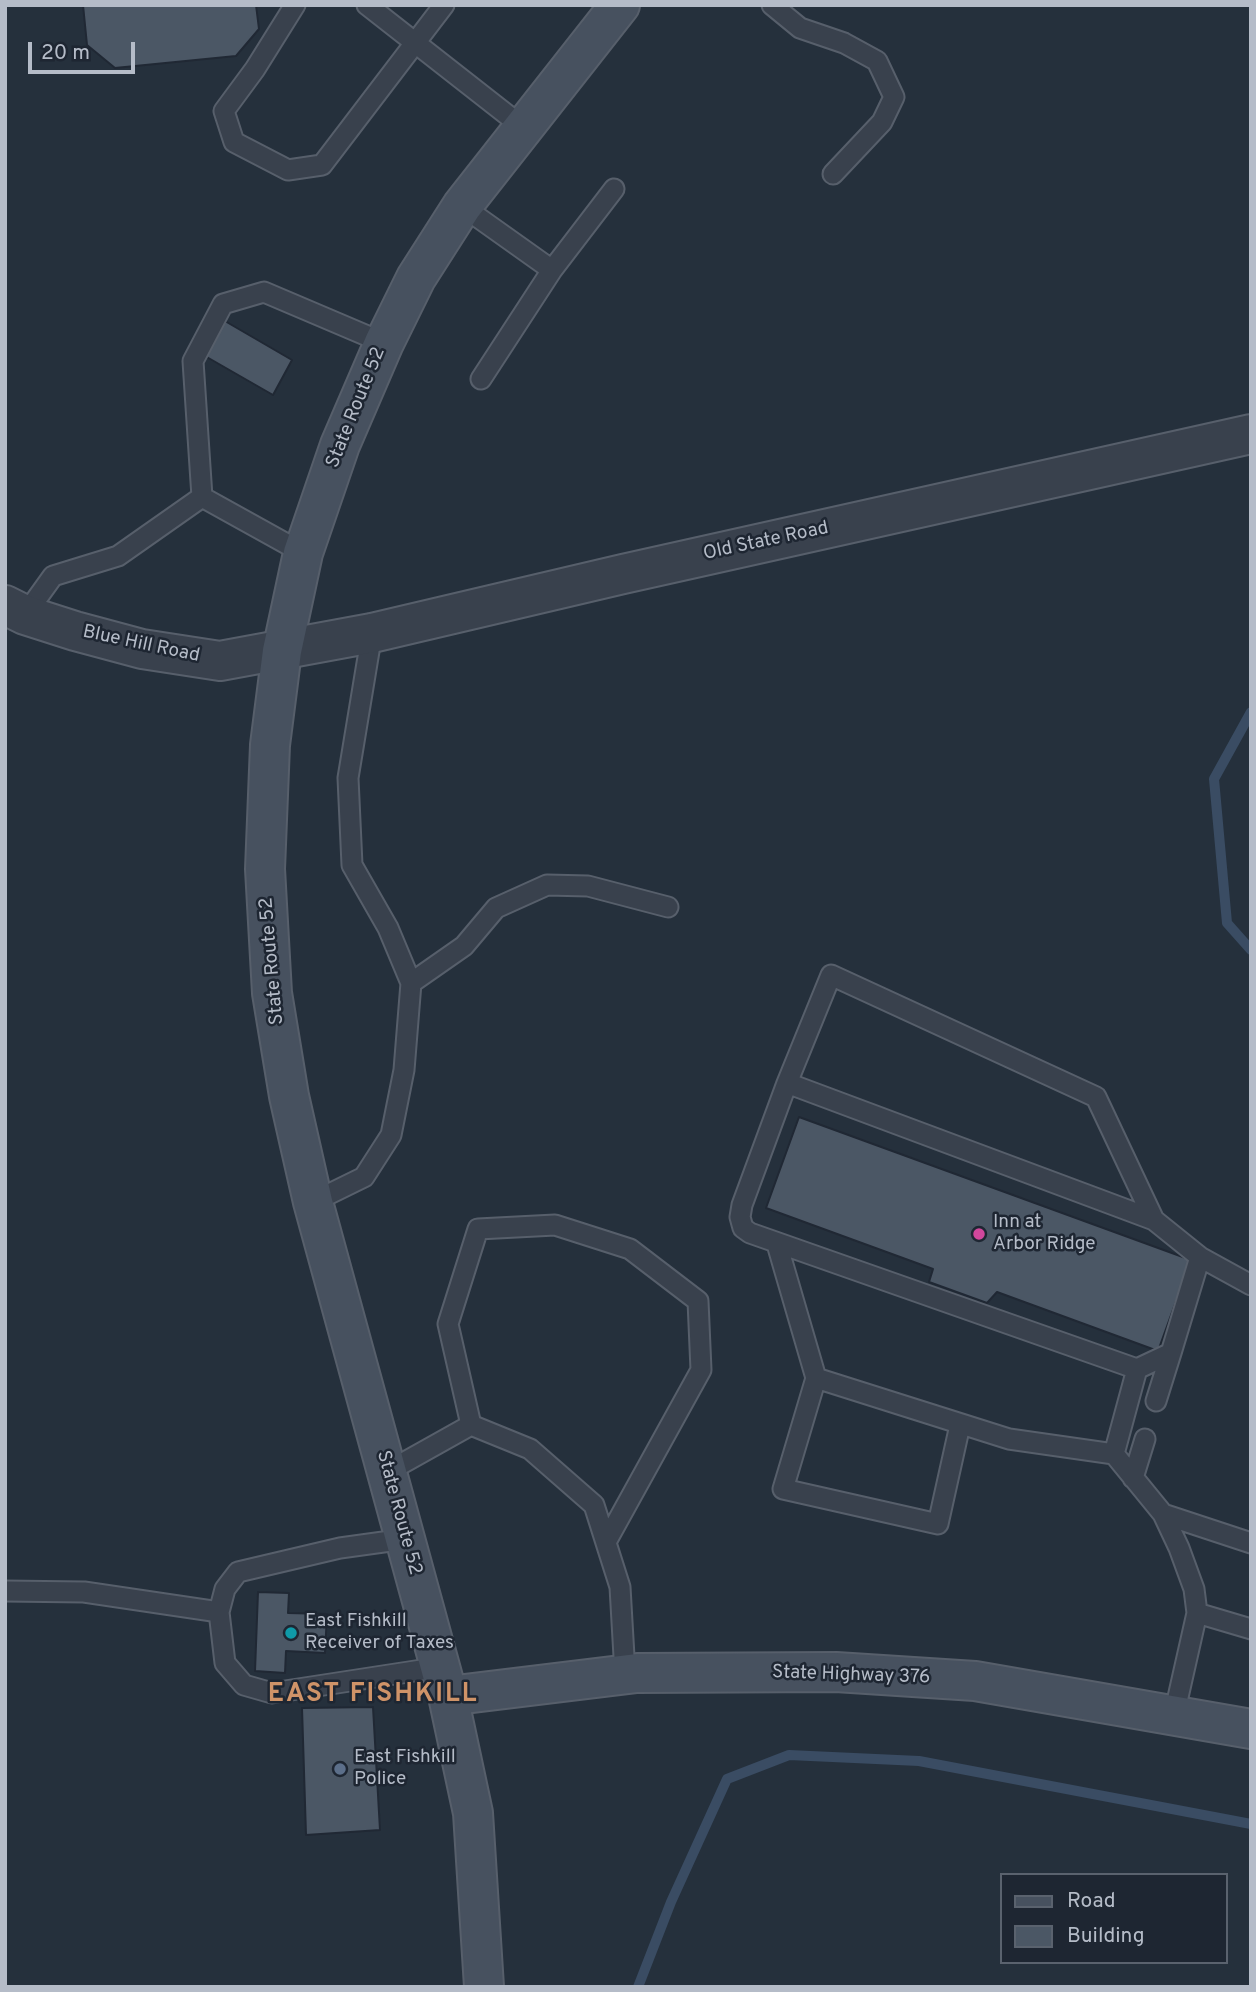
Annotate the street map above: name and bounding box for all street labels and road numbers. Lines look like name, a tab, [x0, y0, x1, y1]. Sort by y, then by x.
street label: State Route 52	[322, 344, 392, 472]
street label: Old State Road	[701, 518, 831, 566]
street label: Blue Hill Road	[80, 621, 202, 669]
street label: State Route 52	[256, 896, 290, 1026]
street label: State Route 52	[370, 1448, 426, 1578]
street label: State Highway 376	[771, 1662, 931, 1690]

